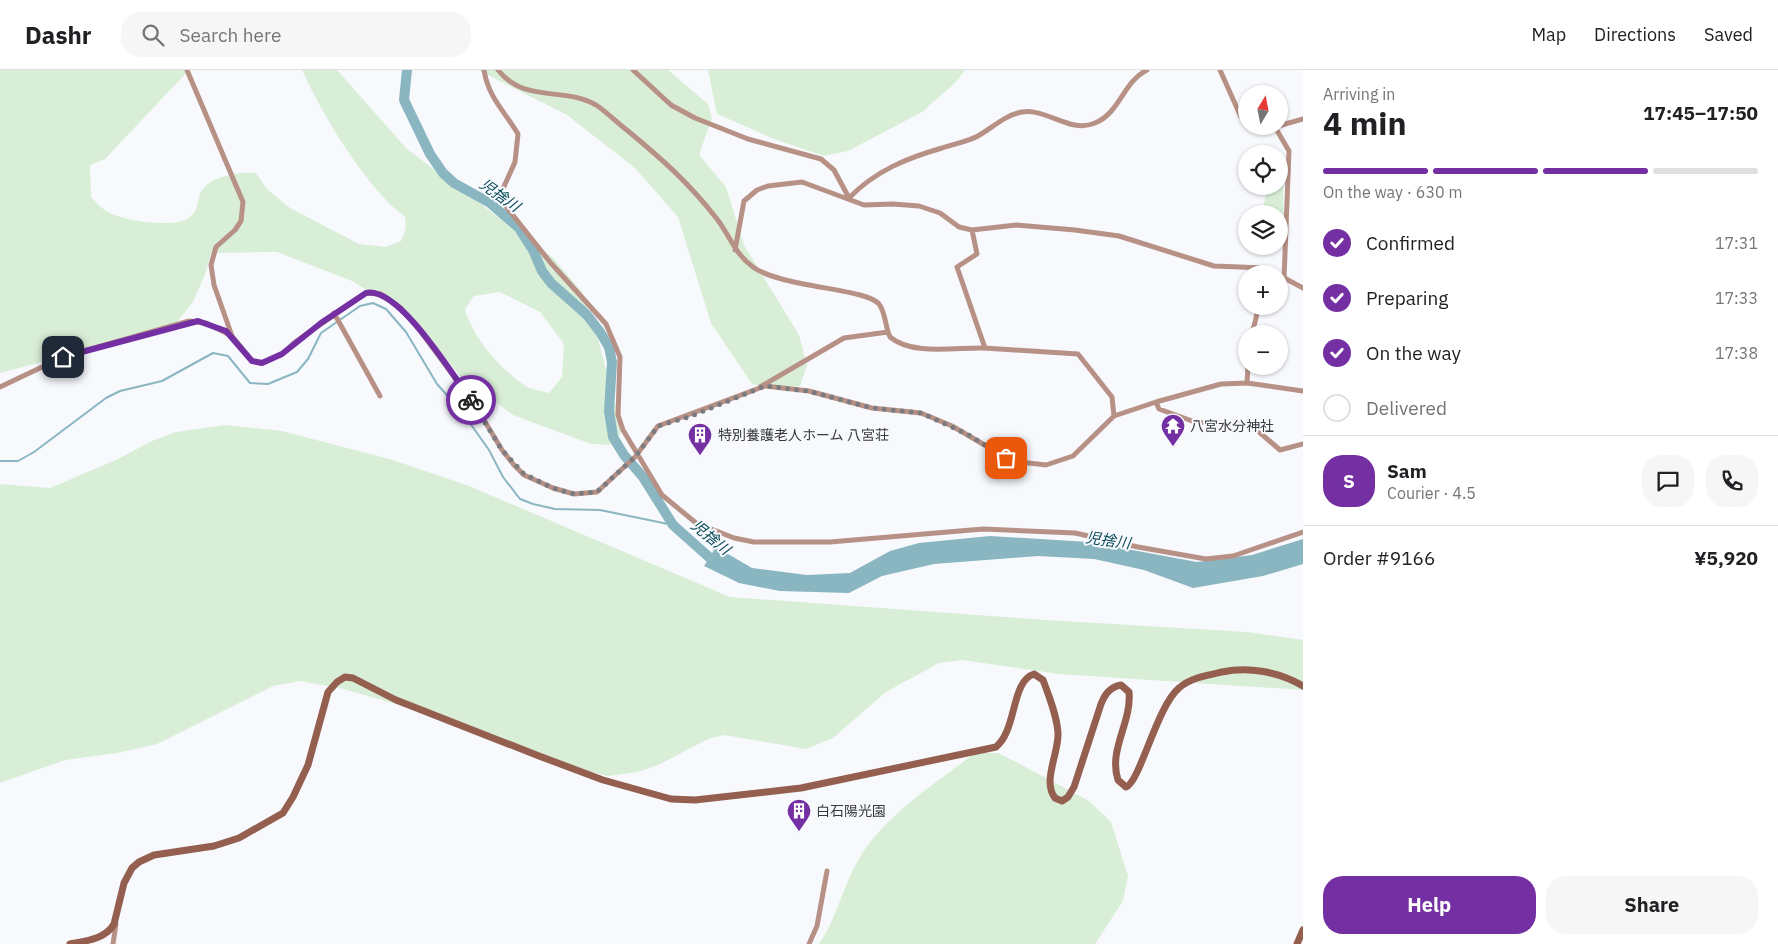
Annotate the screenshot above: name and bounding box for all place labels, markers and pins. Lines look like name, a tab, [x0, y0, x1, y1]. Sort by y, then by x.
pin	[42, 336, 84, 378]
temple icon: 八宮水分神社	[1160, 413, 1186, 447]
place label: 八宮水分神社	[1190, 417, 1274, 435]
building icon: 特別養護老人ホーム 八宮荘	[687, 422, 713, 456]
place label: 特別養護老人ホーム 八宮荘	[718, 426, 889, 444]
pin	[985, 437, 1027, 479]
building icon: 白石陽光園	[786, 798, 812, 832]
place label: 白石陽光園	[816, 802, 886, 820]

